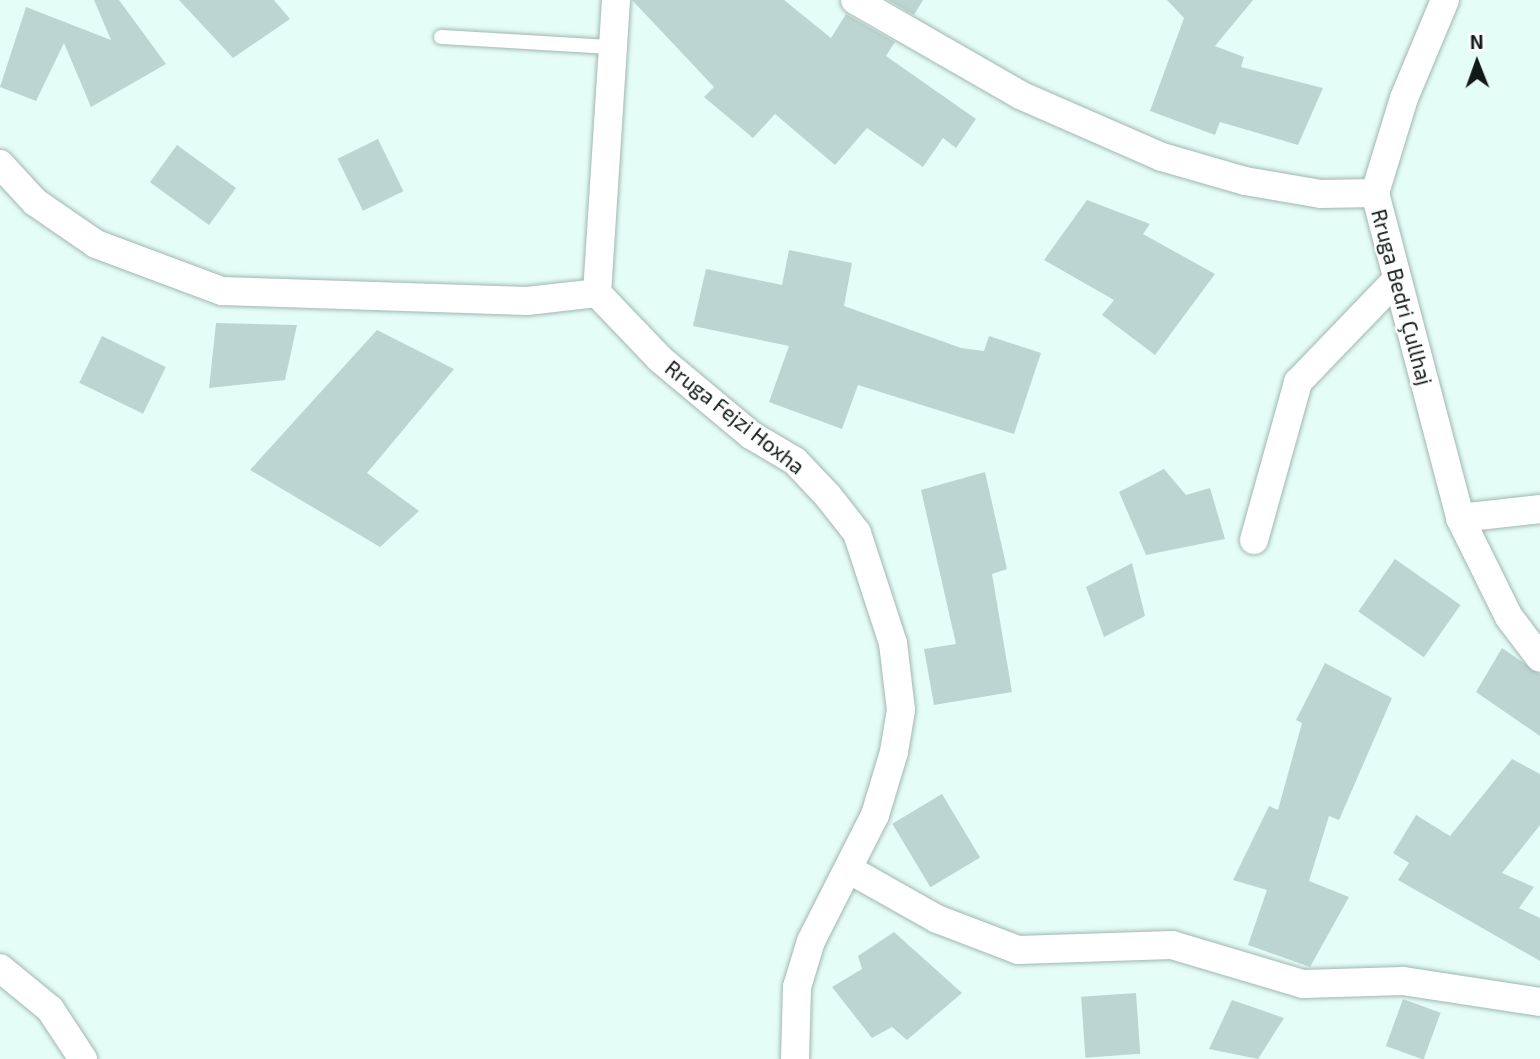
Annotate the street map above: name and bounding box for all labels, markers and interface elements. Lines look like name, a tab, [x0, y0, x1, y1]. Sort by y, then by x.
north arrow	[1442, 28, 1512, 98]
text: N	[1470, 30, 1484, 53]
street label: Rruga Bedri Çullhaj	[1366, 206, 1438, 388]
street label: Rruga Fejzi Hoxha	[660, 355, 810, 479]

